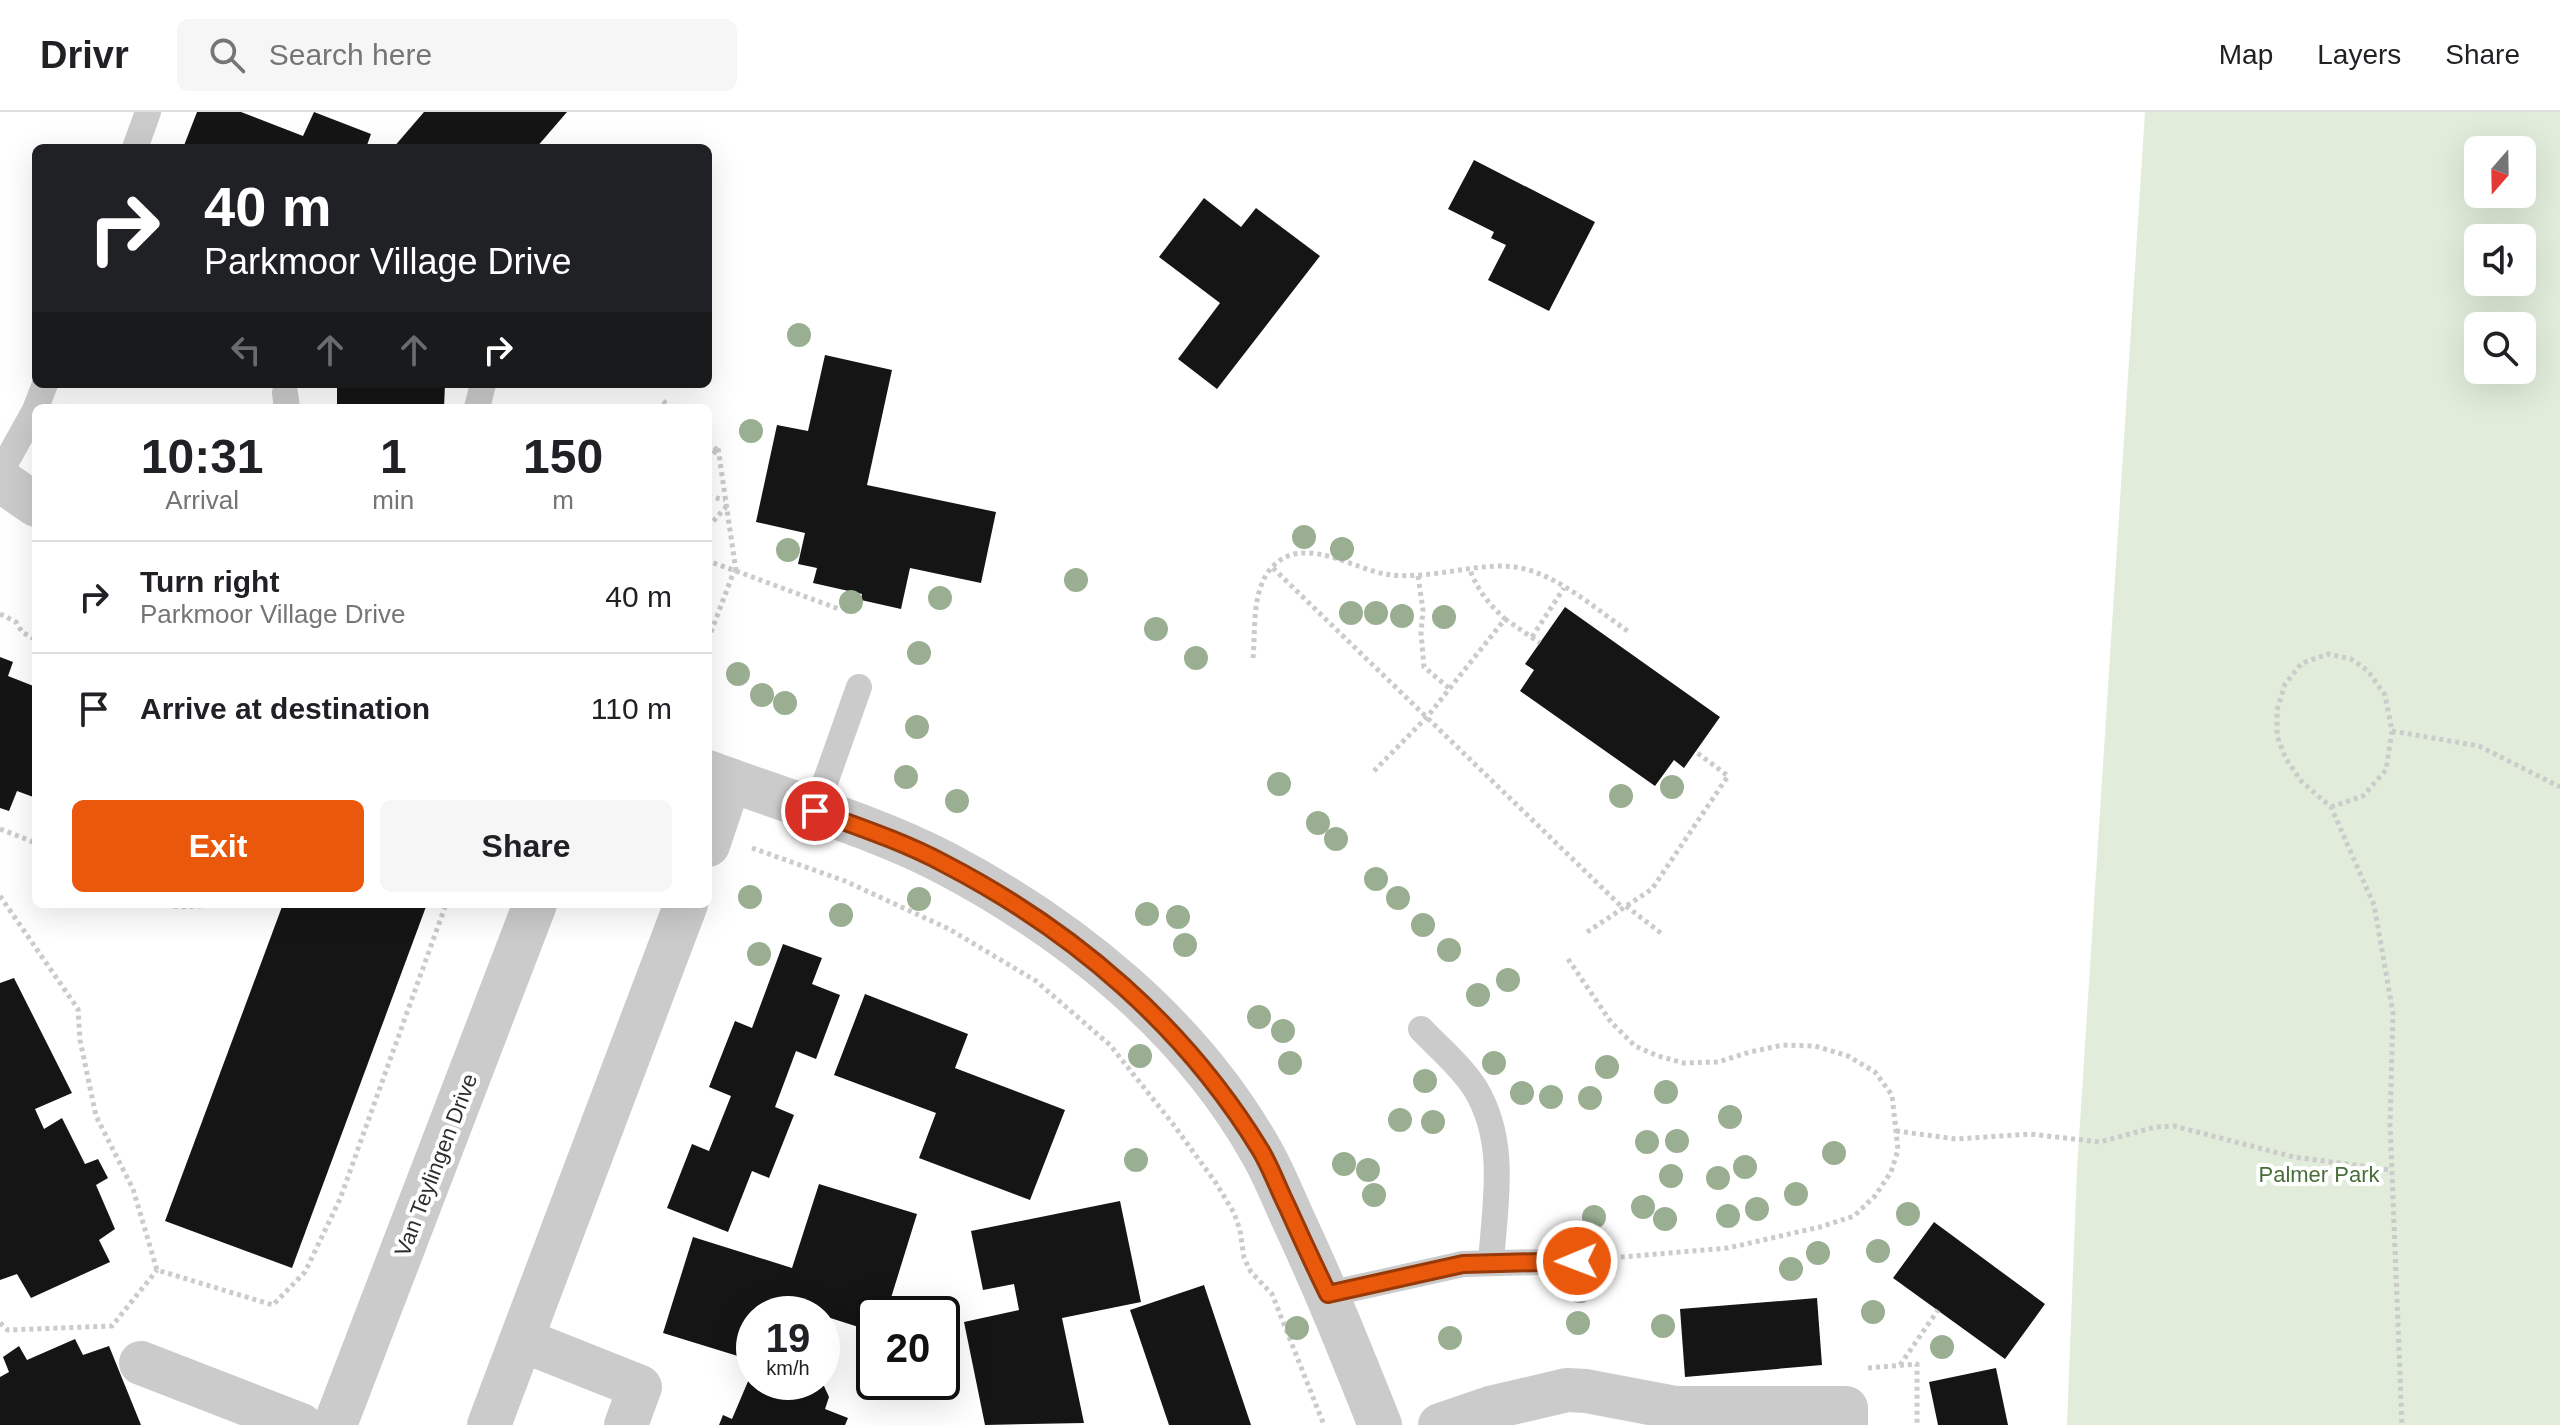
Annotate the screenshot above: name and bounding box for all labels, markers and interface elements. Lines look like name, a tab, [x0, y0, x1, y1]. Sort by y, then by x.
search box	[177, 19, 737, 91]
icon: search	[205, 33, 249, 77]
text: Drivr	[40, 34, 129, 76]
text: Search here	[269, 38, 432, 71]
text: Map	[2219, 39, 2273, 70]
text: Layers	[2317, 39, 2401, 70]
text: Share	[2445, 39, 2520, 70]
north arrow	[2464, 136, 2536, 208]
map controls	[2464, 136, 2536, 384]
text: 40 m	[204, 175, 332, 238]
icon: right	[72, 176, 176, 280]
button: sound	[2464, 224, 2536, 296]
text: Parkmoor Village Drive	[204, 241, 571, 282]
button: search	[2464, 312, 2536, 384]
icon: left	[224, 328, 268, 372]
icon: ahead	[308, 328, 352, 372]
icon: ahead	[392, 328, 436, 372]
icon: right	[476, 328, 520, 372]
text: 10:31	[141, 430, 264, 483]
text: 1	[380, 430, 407, 483]
text: 150	[523, 430, 603, 483]
text: Arrival	[165, 485, 239, 515]
text: min	[372, 485, 414, 515]
text: m	[552, 485, 574, 515]
text: Turn right	[140, 565, 279, 598]
icon: right	[72, 575, 116, 619]
text: 40 m	[605, 580, 672, 613]
text: Parkmoor Village Drive	[140, 599, 405, 629]
icon: arrive	[72, 687, 116, 731]
text: Arrive at destination	[140, 692, 430, 725]
text: 110 m	[591, 692, 672, 725]
pin	[781, 777, 849, 845]
icon: arrive	[793, 789, 837, 833]
button: Exit	[72, 800, 364, 892]
button: Share	[380, 800, 672, 892]
street label: Van Teylingen Drive	[390, 1070, 482, 1260]
park label: Palmer Park	[2258, 1162, 2381, 1187]
position arrow	[1535, 1219, 1619, 1303]
speed limit sign: 20	[856, 1296, 960, 1400]
text: 19	[766, 1316, 810, 1360]
text: km/h	[766, 1357, 810, 1379]

